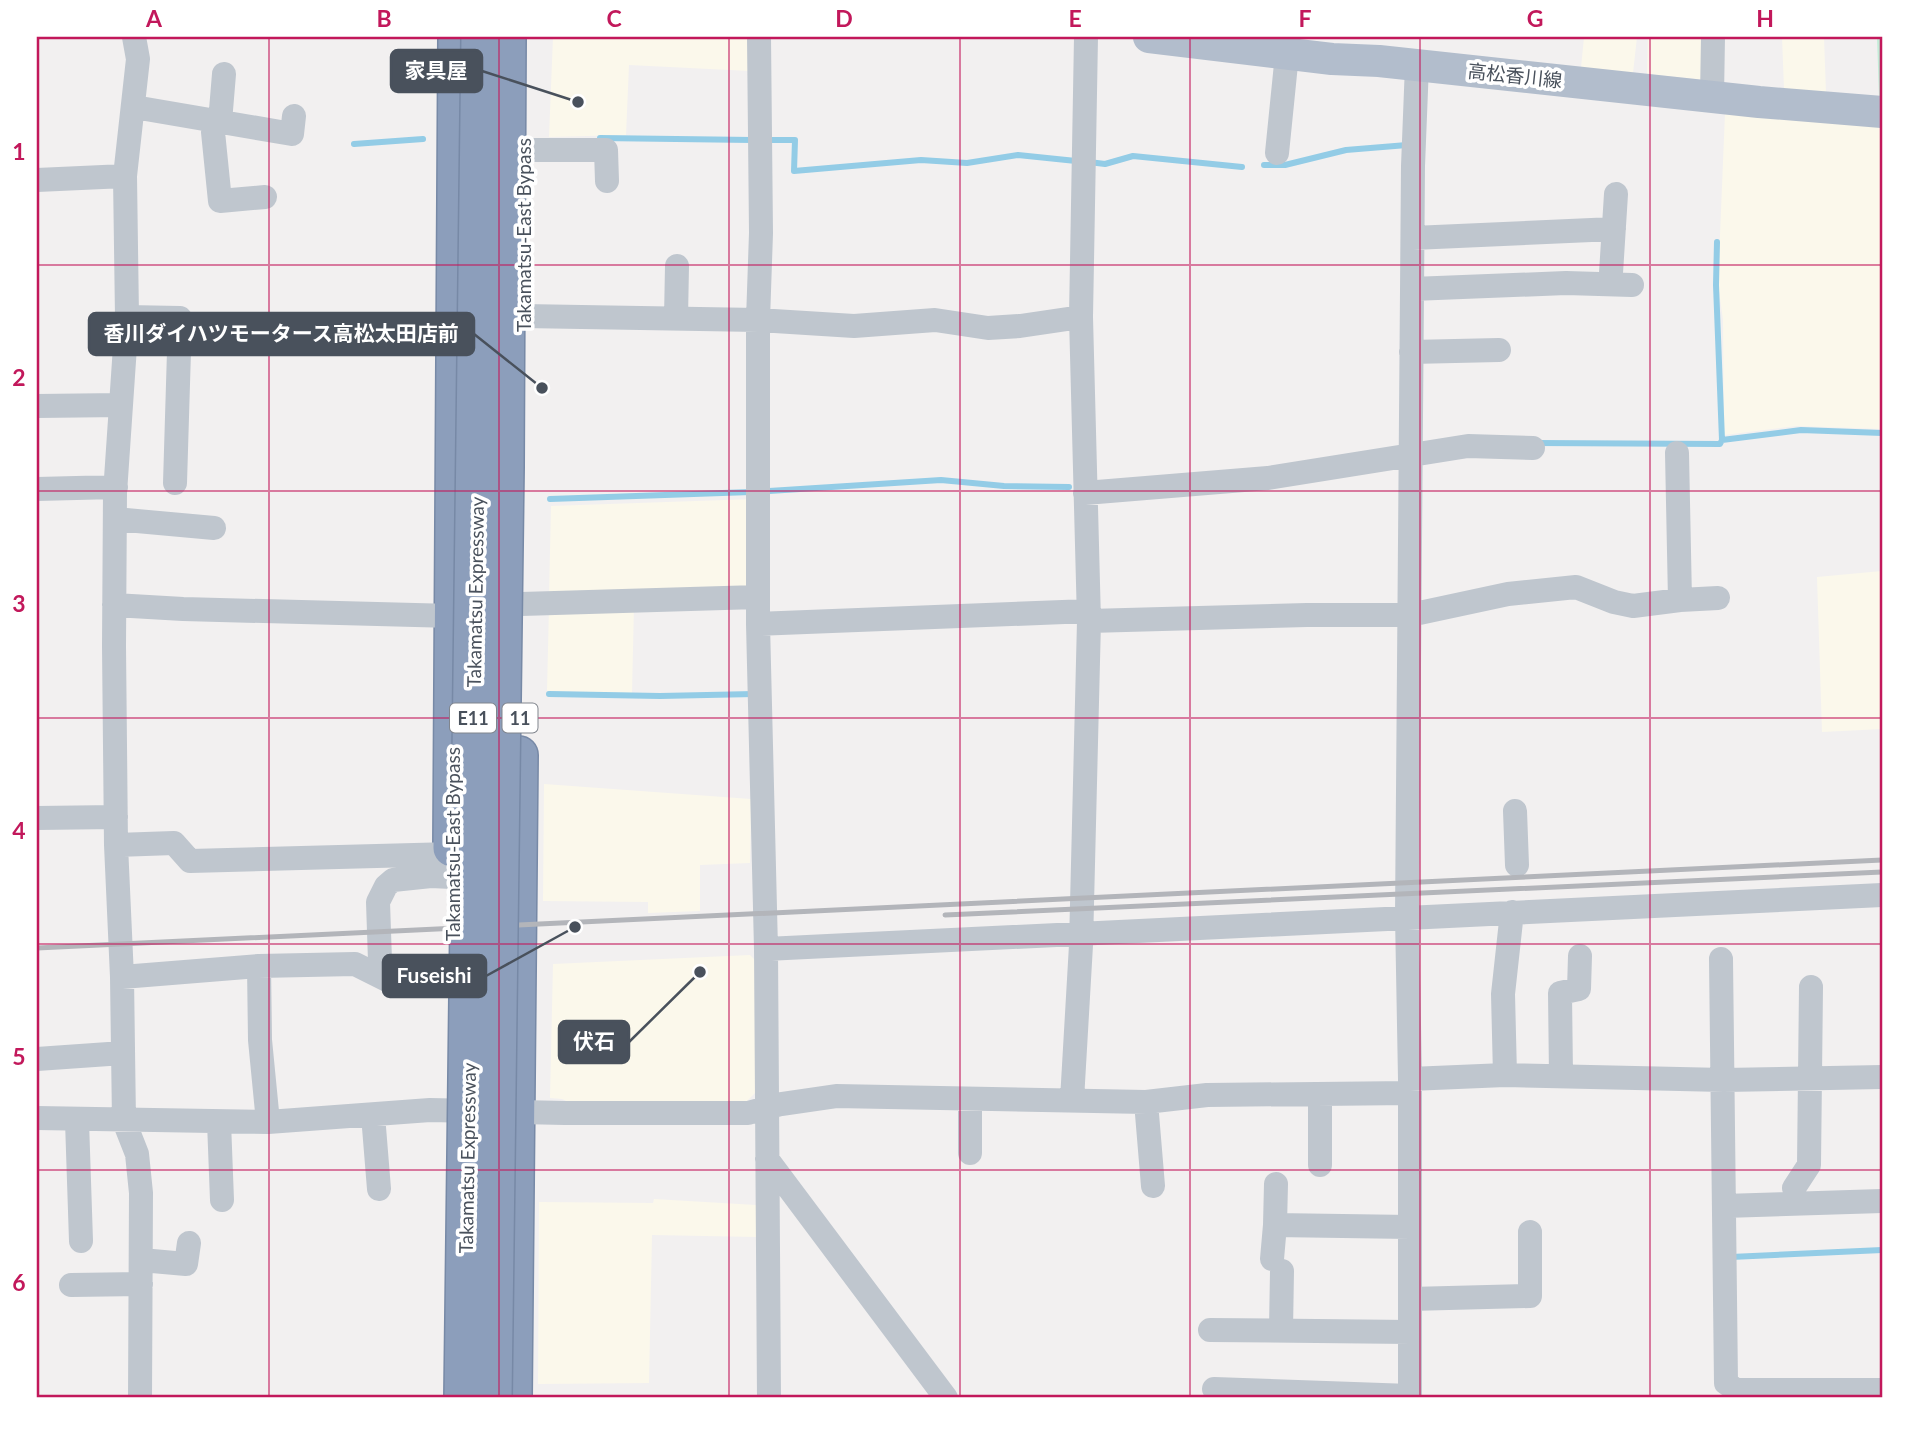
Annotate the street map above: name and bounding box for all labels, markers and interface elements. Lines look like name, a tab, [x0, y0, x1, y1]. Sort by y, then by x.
text: A	[145, 4, 163, 32]
text: B	[376, 4, 392, 32]
text: C	[606, 4, 622, 32]
text: D	[835, 4, 853, 32]
text: E	[1068, 4, 1082, 32]
text: F	[1298, 4, 1312, 32]
text: G	[1527, 4, 1543, 32]
text: H	[1756, 4, 1774, 32]
callout: 家具屋	[391, 50, 482, 92]
text: 家具屋	[405, 57, 468, 82]
street label: 高松香川線	[1467, 59, 1563, 91]
text: 1	[12, 137, 26, 165]
street label: Takamatsu-East Bypass	[512, 138, 535, 332]
callout: 香川ダイハツモータース高松太田店前	[89, 313, 474, 355]
text: 香川ダイハツモータース高松太田店前	[103, 320, 459, 345]
text: 2	[12, 363, 26, 391]
street label: Takamatsu Expressway	[462, 496, 488, 688]
text: 3	[12, 589, 26, 617]
road number: E11	[450, 704, 496, 732]
road number: 11	[503, 704, 538, 732]
street label: Takamatsu-East Bypass	[441, 747, 464, 941]
text: 4	[12, 816, 26, 844]
callout: Fuseishi	[383, 955, 486, 997]
text: Fuseishi	[396, 962, 472, 987]
callout: 伏石	[559, 1021, 629, 1063]
text: 伏石	[573, 1028, 615, 1053]
text: 5	[12, 1042, 26, 1070]
street label: Takamatsu Expressway	[454, 1062, 480, 1254]
text: 6	[12, 1268, 26, 1296]

